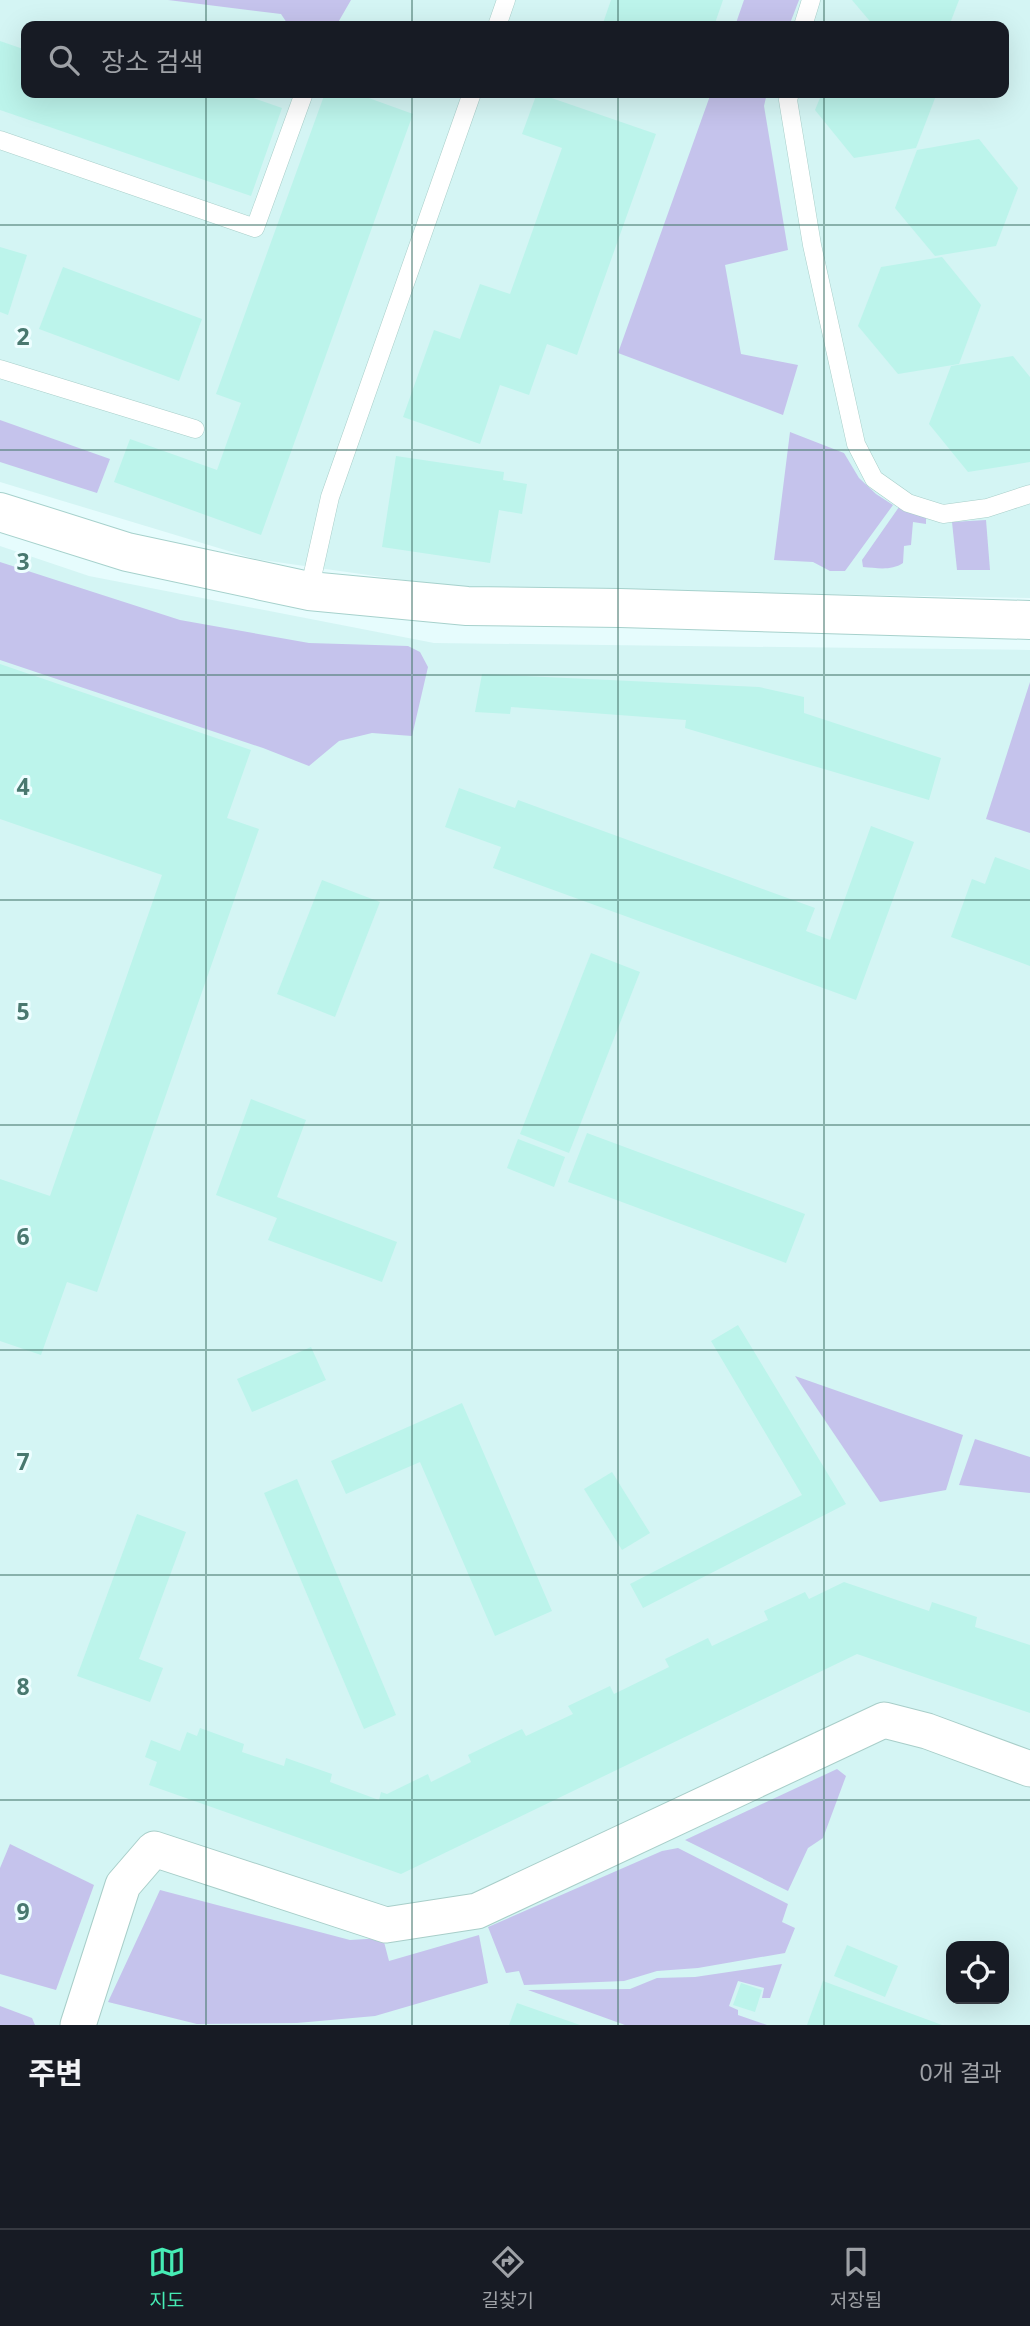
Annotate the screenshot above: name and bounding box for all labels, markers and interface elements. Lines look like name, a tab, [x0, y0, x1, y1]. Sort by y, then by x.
search box	[21, 21, 1009, 98]
icon: search	[45, 41, 83, 79]
text: 장소 검색	[101, 43, 203, 79]
text: 2	[16, 320, 30, 352]
text: 3	[16, 545, 30, 577]
text: 4	[16, 770, 30, 802]
text: 5	[16, 995, 30, 1027]
text: 6	[16, 1220, 30, 1252]
text: 7	[16, 1445, 30, 1477]
text: 8	[16, 1670, 30, 1702]
text: 9	[16, 1895, 30, 1927]
map controls	[946, 1941, 1009, 2004]
button: locate	[946, 1941, 1009, 2004]
text: 주변	[28, 2052, 83, 2093]
text: 0개 결과	[919, 2056, 1002, 2088]
tab: 지도	[148, 2243, 186, 2313]
tab: 길찾기	[482, 2243, 534, 2313]
tab: 저장됨	[830, 2243, 882, 2313]

